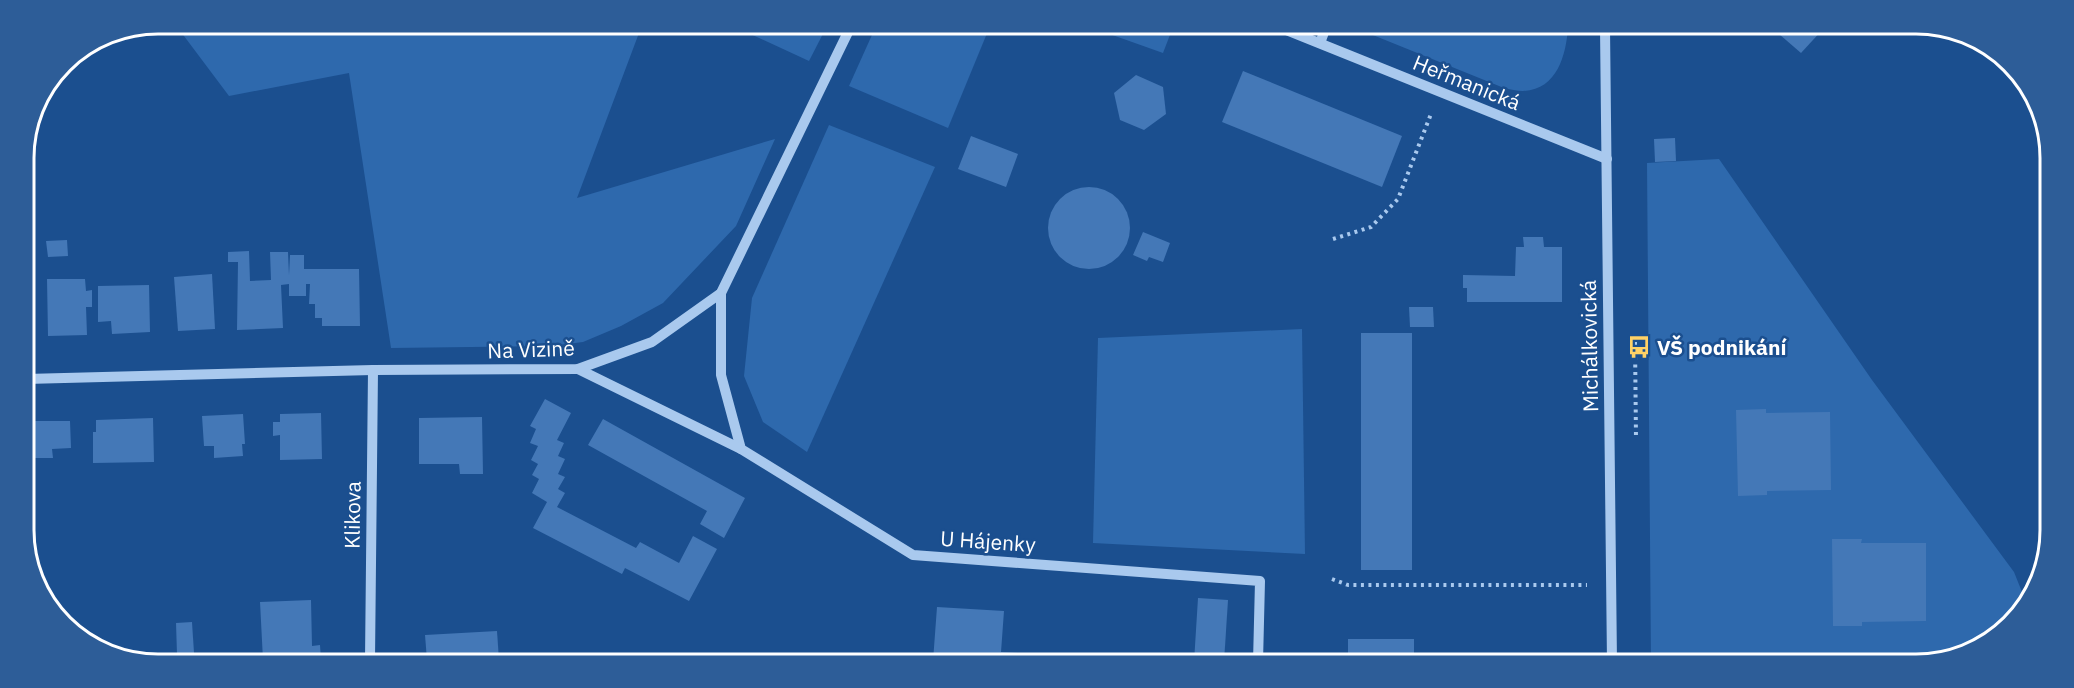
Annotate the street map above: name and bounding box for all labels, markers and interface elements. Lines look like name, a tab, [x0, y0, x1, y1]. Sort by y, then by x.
street label: Heřmanická	[1409, 48, 1525, 116]
street label: Michálkovická	[1574, 280, 1604, 412]
street label: Na Vizině	[487, 333, 575, 365]
place label: VŠ podnikání	[1657, 333, 1788, 361]
bus stop icon: VŠ podnikání	[1626, 334, 1652, 360]
street label: Klikova	[337, 481, 367, 549]
street label: U Hájenky	[939, 524, 1037, 558]

